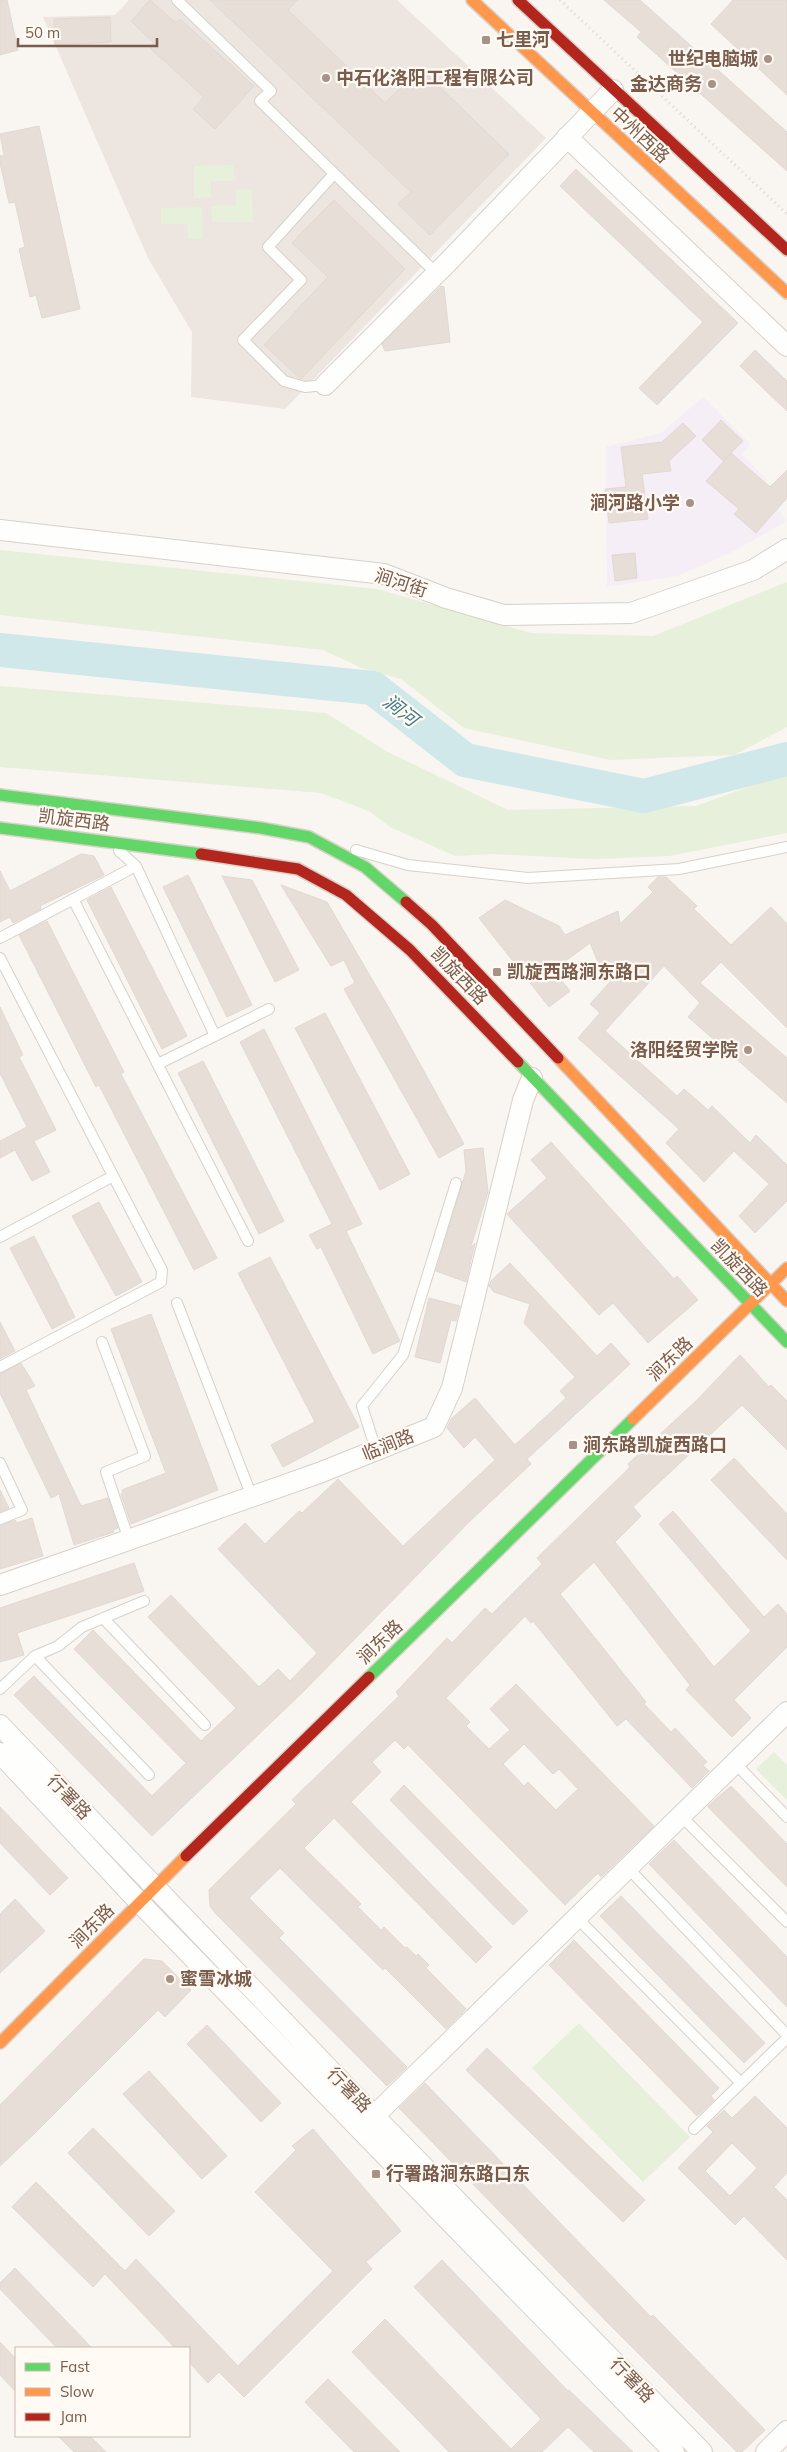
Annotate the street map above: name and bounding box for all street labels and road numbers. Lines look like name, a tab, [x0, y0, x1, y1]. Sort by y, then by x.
street label: 中州西路	[606, 102, 675, 168]
street label: 涧河街	[372, 563, 430, 602]
street label: 凯旋西路	[37, 804, 111, 835]
street label: 凯旋西路	[426, 942, 493, 1010]
street label: 凯旋西路	[706, 1234, 773, 1302]
street label: 涧东路	[642, 1332, 697, 1386]
street label: 临涧路	[358, 1424, 417, 1465]
street label: 涧东路	[352, 1615, 407, 1669]
street label: 行署路	[42, 1769, 96, 1824]
street label: 涧东路	[64, 1898, 119, 1953]
street label: 行署路	[322, 2062, 376, 2117]
street label: 行署路	[605, 2352, 659, 2407]

